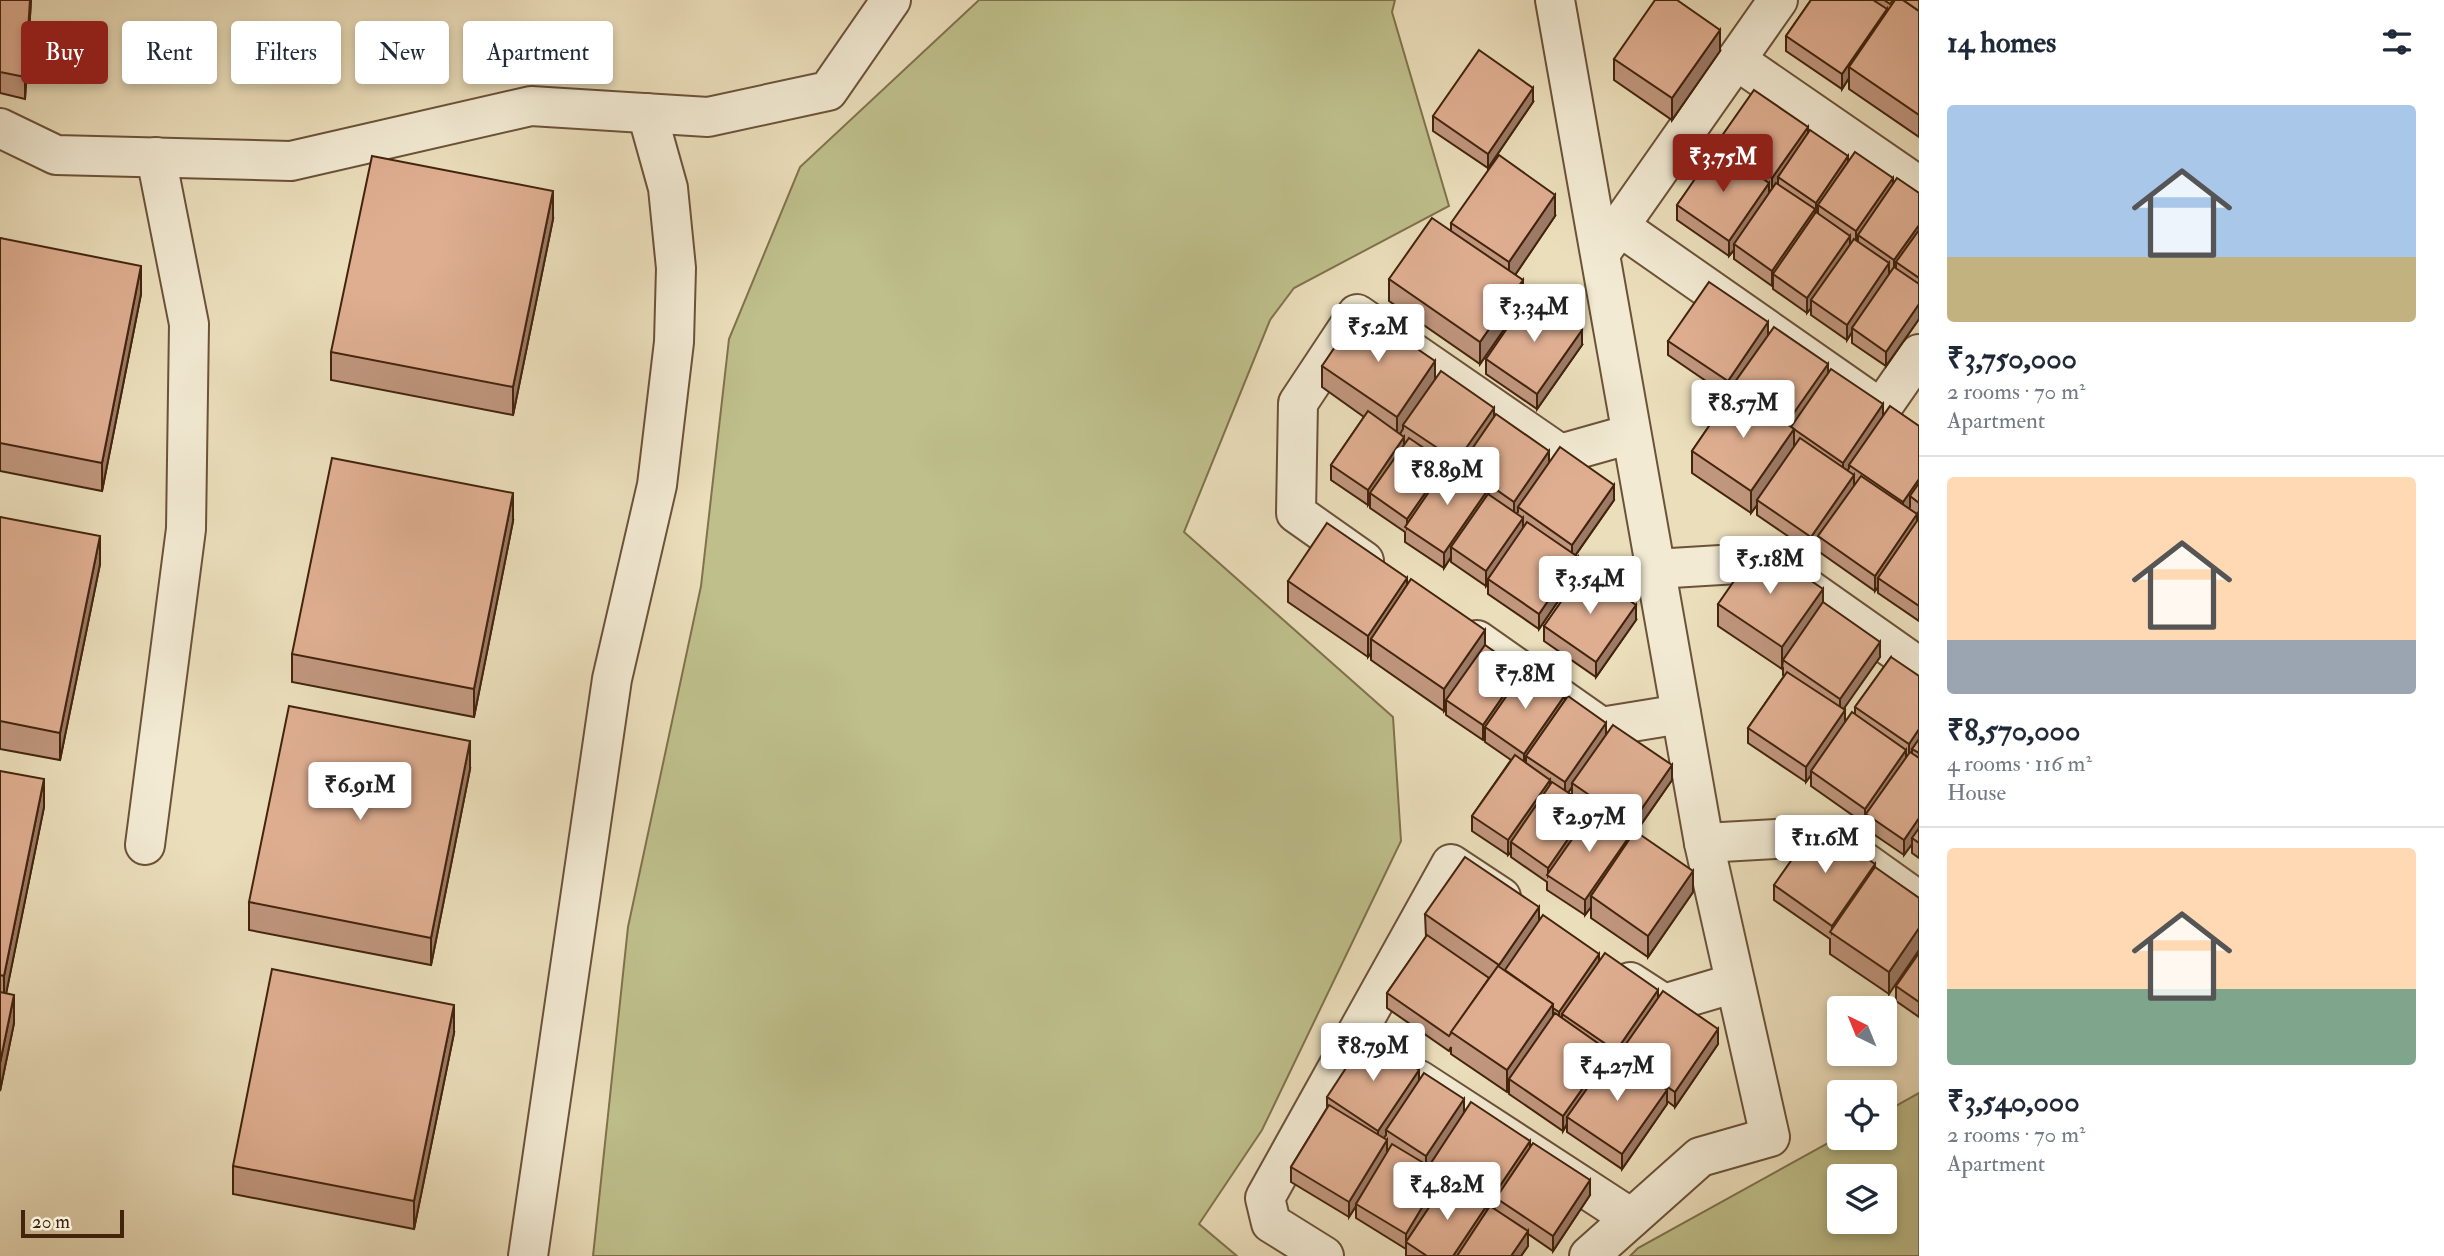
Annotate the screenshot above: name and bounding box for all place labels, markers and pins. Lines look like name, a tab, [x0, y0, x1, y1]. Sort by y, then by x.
pin: ₹3.75M	[1666, 134, 1780, 194]
pin: ₹3.34M	[1477, 284, 1591, 344]
pin: ₹5.2M	[1329, 304, 1427, 364]
pin: ₹8.57M	[1686, 380, 1800, 440]
pin: ₹8.89M	[1390, 448, 1504, 507]
pin: ₹5.18M	[1713, 536, 1827, 596]
pin: ₹3.54M	[1533, 556, 1647, 616]
pin: ₹7.8M	[1476, 652, 1574, 711]
pin: ₹6.91M	[303, 762, 417, 822]
pin: ₹2.97M	[1532, 794, 1646, 854]
pin: ₹11.6M	[1768, 816, 1882, 875]
pin: ₹8.79M	[1316, 1024, 1430, 1083]
pin: ₹4.27M	[1560, 1044, 1674, 1103]
pin: ₹4.82M	[1390, 1162, 1504, 1222]

